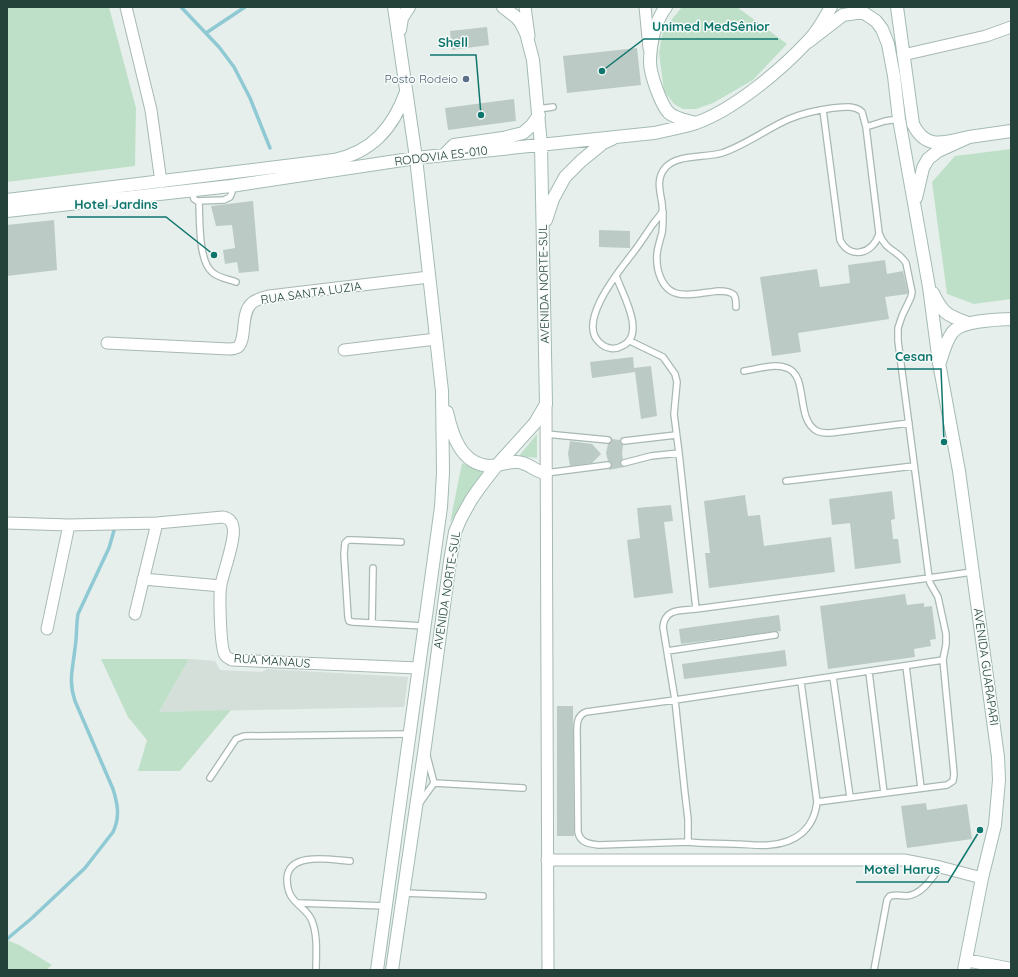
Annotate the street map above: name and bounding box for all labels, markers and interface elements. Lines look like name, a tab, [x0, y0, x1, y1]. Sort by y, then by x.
callout: Unimed MedSênior	[644, 14, 778, 39]
text: Unimed MedSênior	[652, 18, 770, 34]
callout: Shell	[430, 30, 476, 55]
text: Shell	[438, 34, 468, 50]
place label: Posto Rodeio	[384, 71, 458, 86]
marker: Posto Rodeio	[461, 74, 471, 84]
street label: RODOVIA ES-010	[393, 142, 488, 169]
callout: Hotel Jardins	[67, 192, 166, 217]
text: Hotel Jardins	[74, 196, 158, 212]
street label: AVENIDA NORTE-SUL	[535, 224, 552, 344]
street label: RUA SANTA LUZIA	[260, 278, 362, 307]
callout: Cesan	[887, 344, 941, 369]
text: Cesan	[895, 348, 933, 364]
street label: AVENIDA NORTE-SUL	[430, 529, 463, 650]
street label: AVENIDA GUARAPARI	[971, 607, 1002, 727]
street label: RUA MANAUS	[233, 650, 311, 671]
callout: Motel Harus	[856, 857, 948, 882]
text: Motel Harus	[864, 861, 940, 877]

